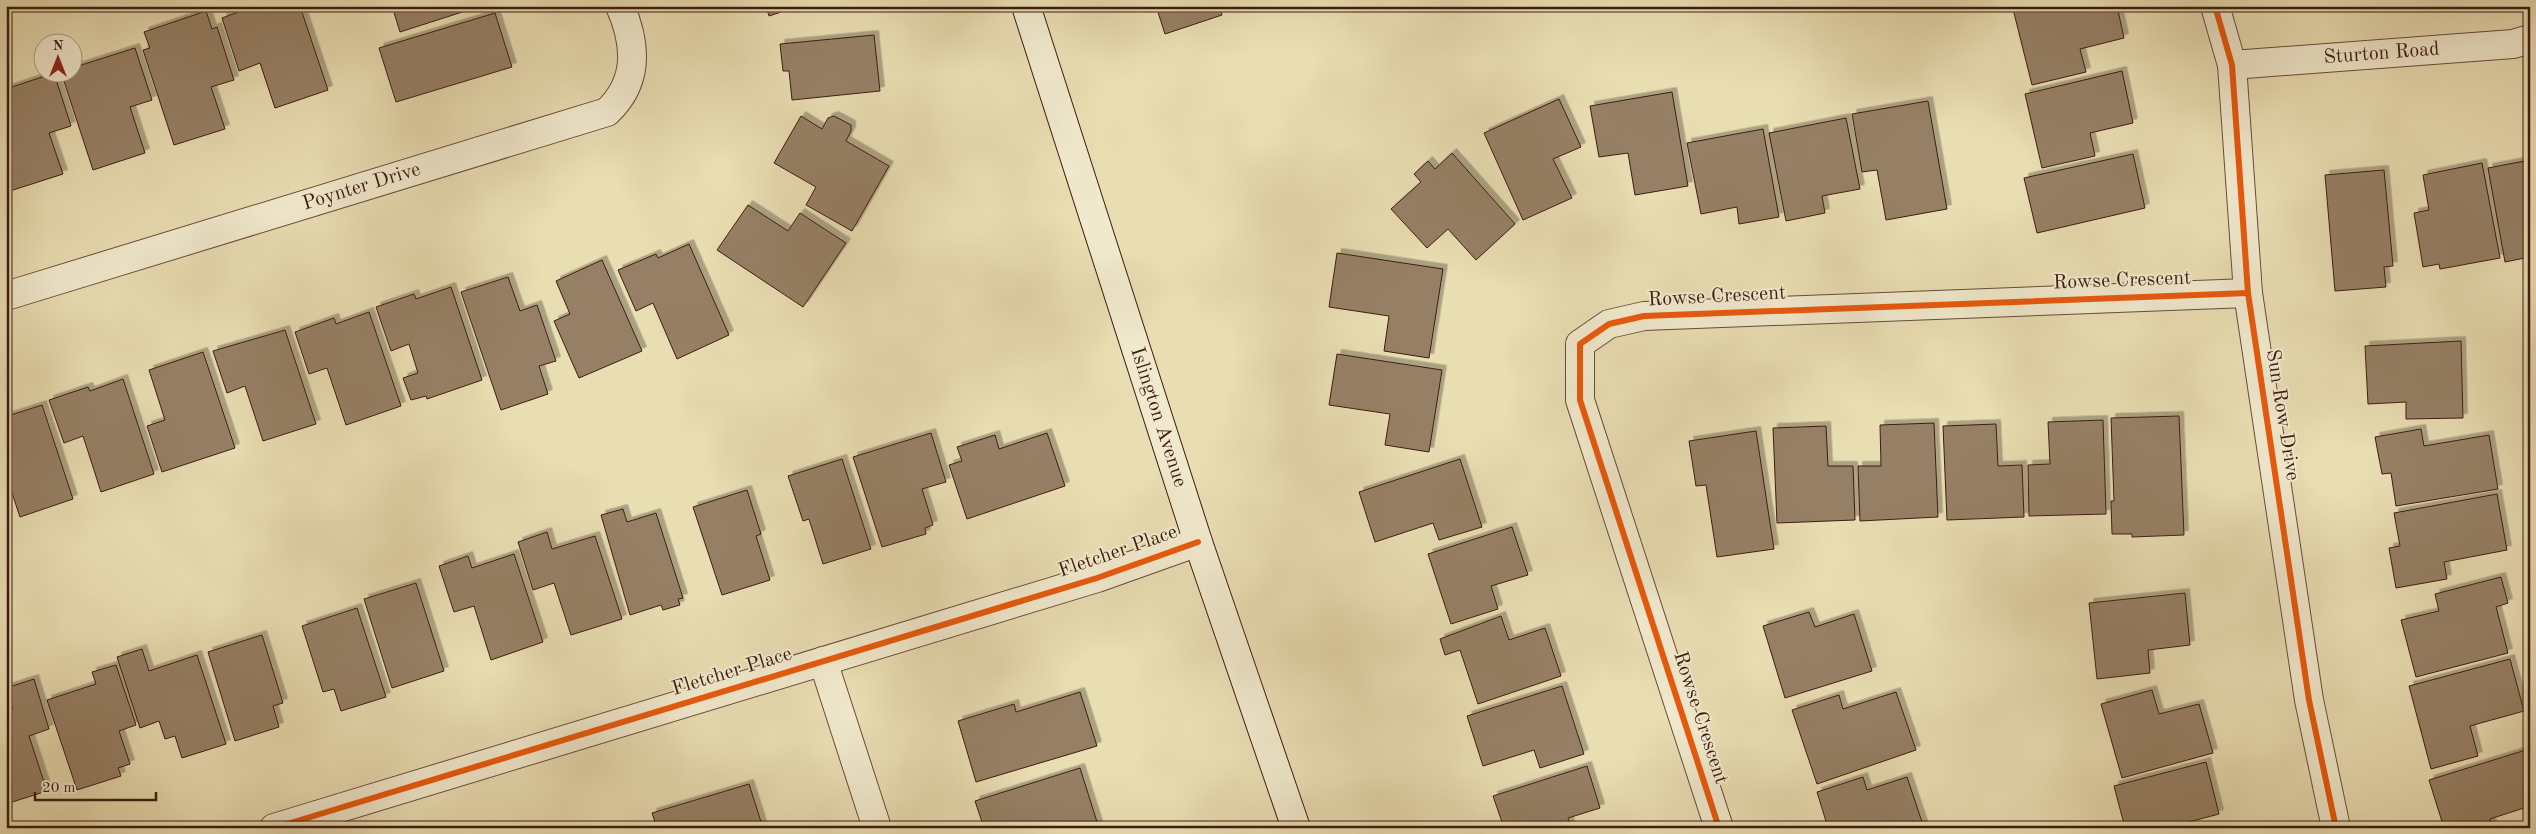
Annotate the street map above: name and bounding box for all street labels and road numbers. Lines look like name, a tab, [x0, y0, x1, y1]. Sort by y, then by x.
street label: Sturton Road	[2323, 40, 2440, 68]
street label: Poynter Drive	[300, 160, 423, 215]
street label: Rowse Crescent	[2053, 269, 2191, 293]
street label: Rowse Crescent	[1648, 283, 1786, 311]
street label: Islington Avenue	[1126, 345, 1190, 490]
street label: Sun Row Drive	[2262, 348, 2302, 482]
street label: Fletcher Place	[1056, 522, 1180, 582]
street label: Fletcher Place	[670, 644, 794, 700]
street label: Rowse Crescent	[1669, 649, 1731, 787]

